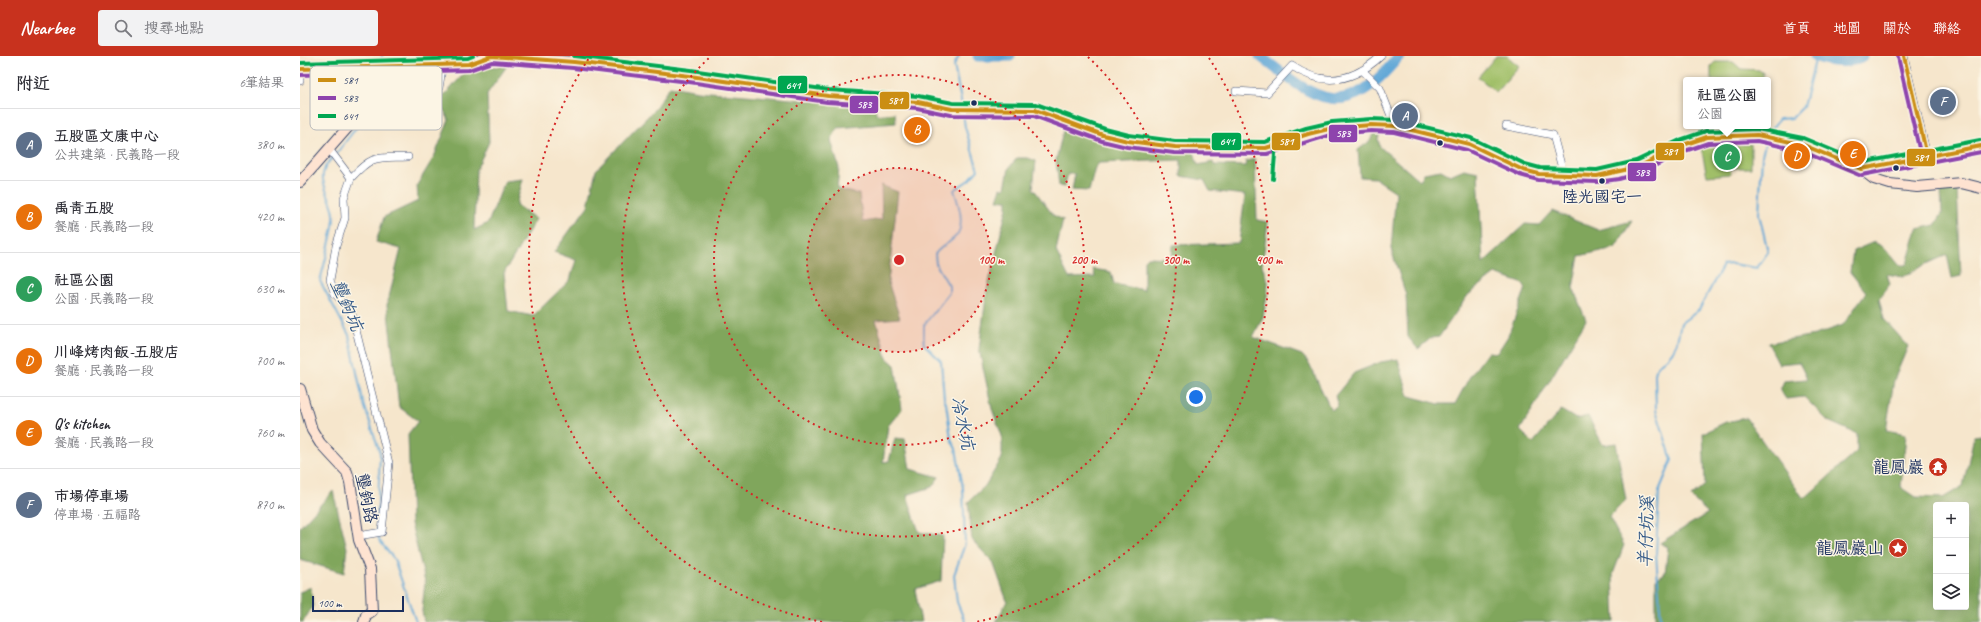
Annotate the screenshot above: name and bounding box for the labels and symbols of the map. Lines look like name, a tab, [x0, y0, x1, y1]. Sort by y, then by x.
legend	[310, 66, 442, 130]
text: 581	[343, 73, 359, 87]
line badge: 641	[777, 75, 808, 94]
text: 641	[785, 78, 802, 92]
pin: F	[1930, 87, 1956, 117]
text: 583	[343, 91, 359, 105]
line badge: 581	[879, 91, 910, 110]
text: 581	[888, 93, 903, 107]
line badge: 583	[849, 95, 879, 114]
text: 583	[857, 97, 872, 111]
unlabelled marker	[969, 98, 979, 108]
pin: A	[1392, 101, 1418, 131]
text: 641	[343, 109, 359, 123]
pin: B	[904, 115, 930, 145]
line badge: 583	[1328, 124, 1358, 143]
text: 583	[1336, 126, 1351, 140]
line badge: 641	[1211, 132, 1242, 151]
line badge: 581	[1271, 132, 1301, 151]
text: 641	[1219, 134, 1236, 148]
text: 581	[1279, 134, 1294, 148]
unlabelled marker	[1435, 138, 1445, 148]
pin: E	[1840, 139, 1866, 169]
pin: D	[1784, 141, 1810, 171]
line badge: 581	[1655, 142, 1685, 161]
pin: C	[1714, 142, 1740, 172]
text: 581	[1663, 144, 1678, 158]
line badge: 581	[1906, 148, 1936, 167]
text: 581	[1914, 150, 1929, 164]
line badge: 583	[1627, 162, 1657, 182]
unlabelled marker	[1891, 163, 1901, 173]
text: 583	[1635, 165, 1650, 179]
marker: 陸光國宅一	[1597, 176, 1607, 186]
place label: 陸光國宅一	[1562, 187, 1642, 207]
text: 100 m	[978, 252, 1005, 268]
text: 200 m	[1071, 252, 1098, 268]
text: 300 m	[1163, 252, 1190, 268]
text: 400 m	[1256, 252, 1283, 268]
centre of rings	[892, 253, 906, 267]
water label: 壟鉤坑	[326, 276, 369, 336]
your location	[1186, 387, 1206, 407]
water label: 冷水坑	[947, 394, 980, 454]
temple icon: 龍鳳巖	[1927, 456, 1949, 478]
place label: 龍鳳巖	[1873, 457, 1924, 478]
street label: 壟鉤路	[351, 471, 382, 525]
water label: 羊仔坑溪	[1634, 495, 1658, 568]
place icon: 龍鳳巖山	[1887, 537, 1909, 559]
place label: 龍鳳巖山	[1816, 538, 1884, 559]
scale bar	[312, 594, 404, 613]

